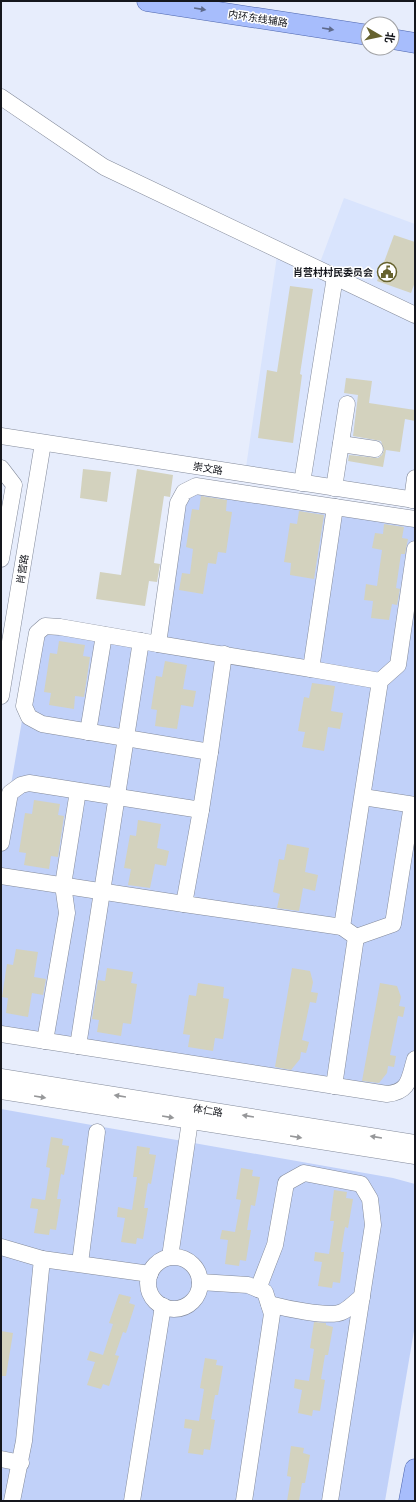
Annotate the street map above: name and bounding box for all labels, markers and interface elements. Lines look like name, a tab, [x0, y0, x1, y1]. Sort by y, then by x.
one-way arrow	[193, 6, 206, 12]
street label: 内环东线辅路	[227, 7, 289, 30]
north arrow	[360, 16, 400, 56]
one-way arrow	[322, 26, 334, 32]
text: 北	[382, 31, 398, 44]
public building icon: 肖营村村民委员会	[376, 261, 398, 283]
place label: 肖营村村民委员会	[293, 266, 373, 279]
street label: 崇文路	[192, 460, 224, 477]
street label: 肖营路	[14, 553, 31, 585]
one-way arrow	[114, 1093, 126, 1099]
one-way arrow	[33, 1094, 46, 1100]
street label: 体仁路	[192, 1102, 224, 1119]
one-way arrow	[242, 1113, 254, 1119]
one-way arrow	[162, 1114, 174, 1120]
one-way arrow	[370, 1134, 383, 1140]
one-way arrow	[290, 1135, 303, 1141]

